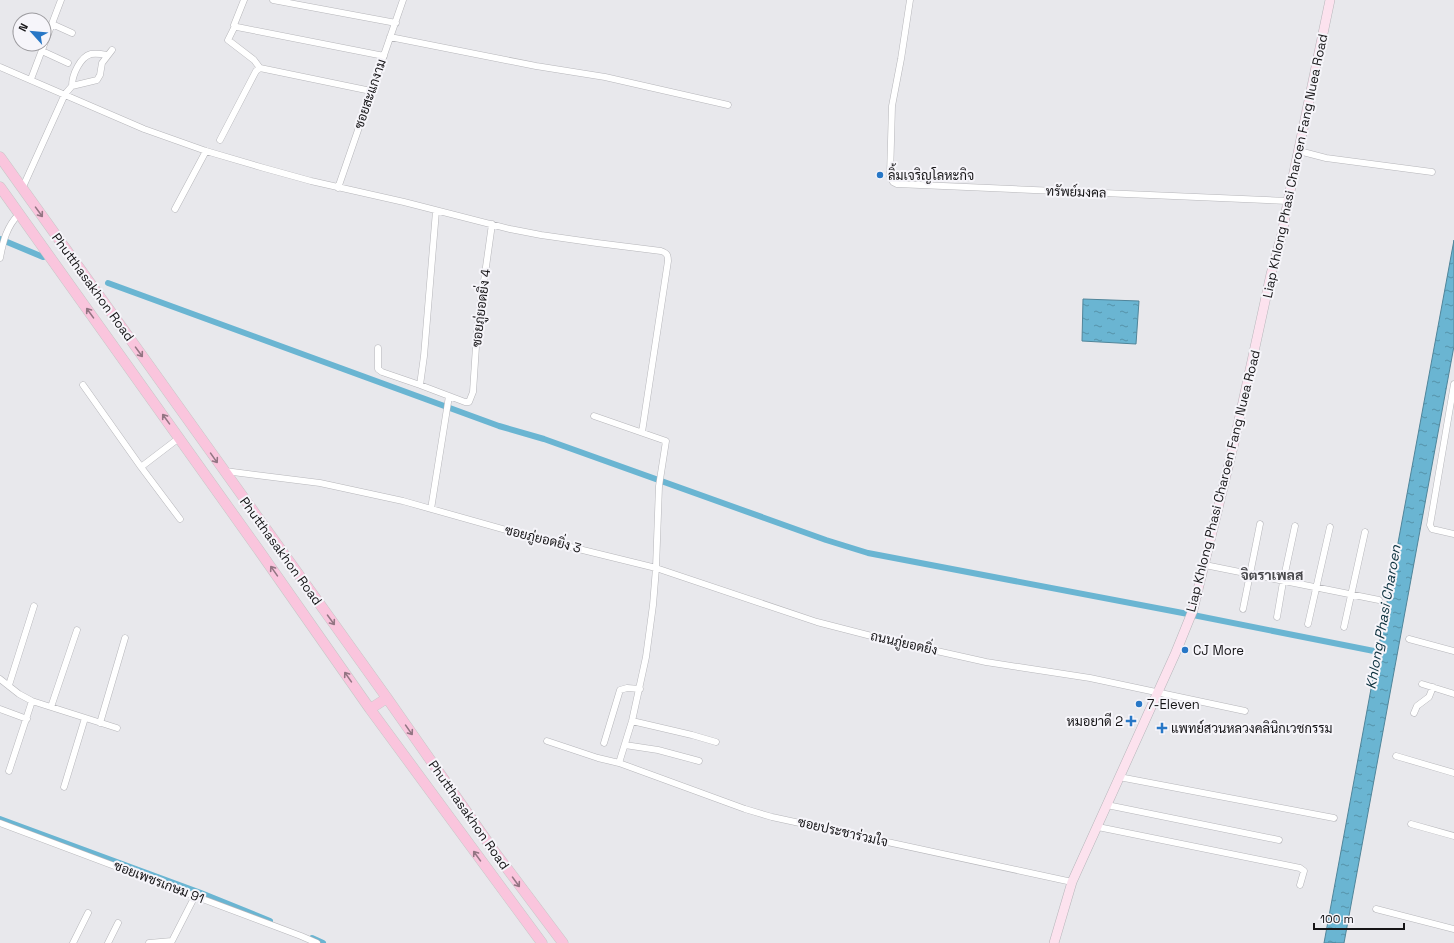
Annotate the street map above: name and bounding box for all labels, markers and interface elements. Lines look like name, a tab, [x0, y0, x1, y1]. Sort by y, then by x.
north arrow	[12, 12, 52, 52]
text: N	[15, 21, 31, 34]
street label: Liap Khlong Phasi Charoen Fang Nuea Road	[1259, 32, 1331, 300]
street label: ซอยสะแกงาม	[350, 57, 390, 131]
place label: ลิ้มเจริญโลหะกิจ	[888, 163, 974, 184]
marker: ลิ้มเจริญโลหะกิจ	[875, 170, 885, 180]
street label: ทรัพย์มงคล	[1045, 181, 1107, 202]
one-way arrow	[35, 206, 43, 217]
street label: Phutthasakhon Road	[48, 230, 138, 344]
street label: ซอยภู่ยอดยิ่ง 4	[464, 268, 495, 348]
one-way arrow	[86, 308, 94, 319]
one-way arrow	[135, 346, 143, 357]
street label: Liap Khlong Phasi Charoen Fang Nuea Road	[1182, 348, 1264, 614]
one-way arrow	[162, 414, 170, 425]
one-way arrow	[210, 452, 218, 463]
street label: Phutthasakhon Road	[236, 494, 326, 608]
street label: ซอยภู่ยอดยิ่ง 3	[503, 518, 584, 558]
water label: Khlong Phasi Charoen	[1361, 543, 1405, 690]
one-way arrow	[270, 565, 278, 576]
district label: จิตราเพลส	[1241, 566, 1303, 584]
one-way arrow	[327, 615, 335, 626]
street label: ถนนภู่ยอดยิ่ง	[869, 624, 940, 660]
place label: CJ More	[1193, 642, 1244, 659]
marker: CJ More	[1180, 645, 1190, 655]
one-way arrow	[344, 672, 352, 683]
place label: 7-Eleven	[1147, 696, 1200, 713]
marker: 7-Eleven	[1134, 699, 1144, 709]
place label: หมอยาดี 2	[1067, 712, 1123, 730]
marker: หมอยาดี 2	[1126, 716, 1136, 726]
place label: แพทย์สวนหลวงคลินิกเวชกรรม	[1171, 719, 1332, 737]
marker: แพทย์สวนหลวงคลินิกเวชกรรม	[1156, 722, 1168, 734]
one-way arrow	[405, 724, 413, 735]
street label: Phutthasakhon Road	[425, 757, 513, 873]
street label: ซอยประชาร่วมใจ	[796, 813, 890, 851]
one-way arrow	[473, 850, 481, 861]
street label: ซอยเพชรเกษม 91	[111, 857, 207, 907]
one-way arrow	[512, 876, 521, 887]
scale bar	[1314, 905, 1404, 931]
text: 100 m	[1320, 911, 1354, 927]

